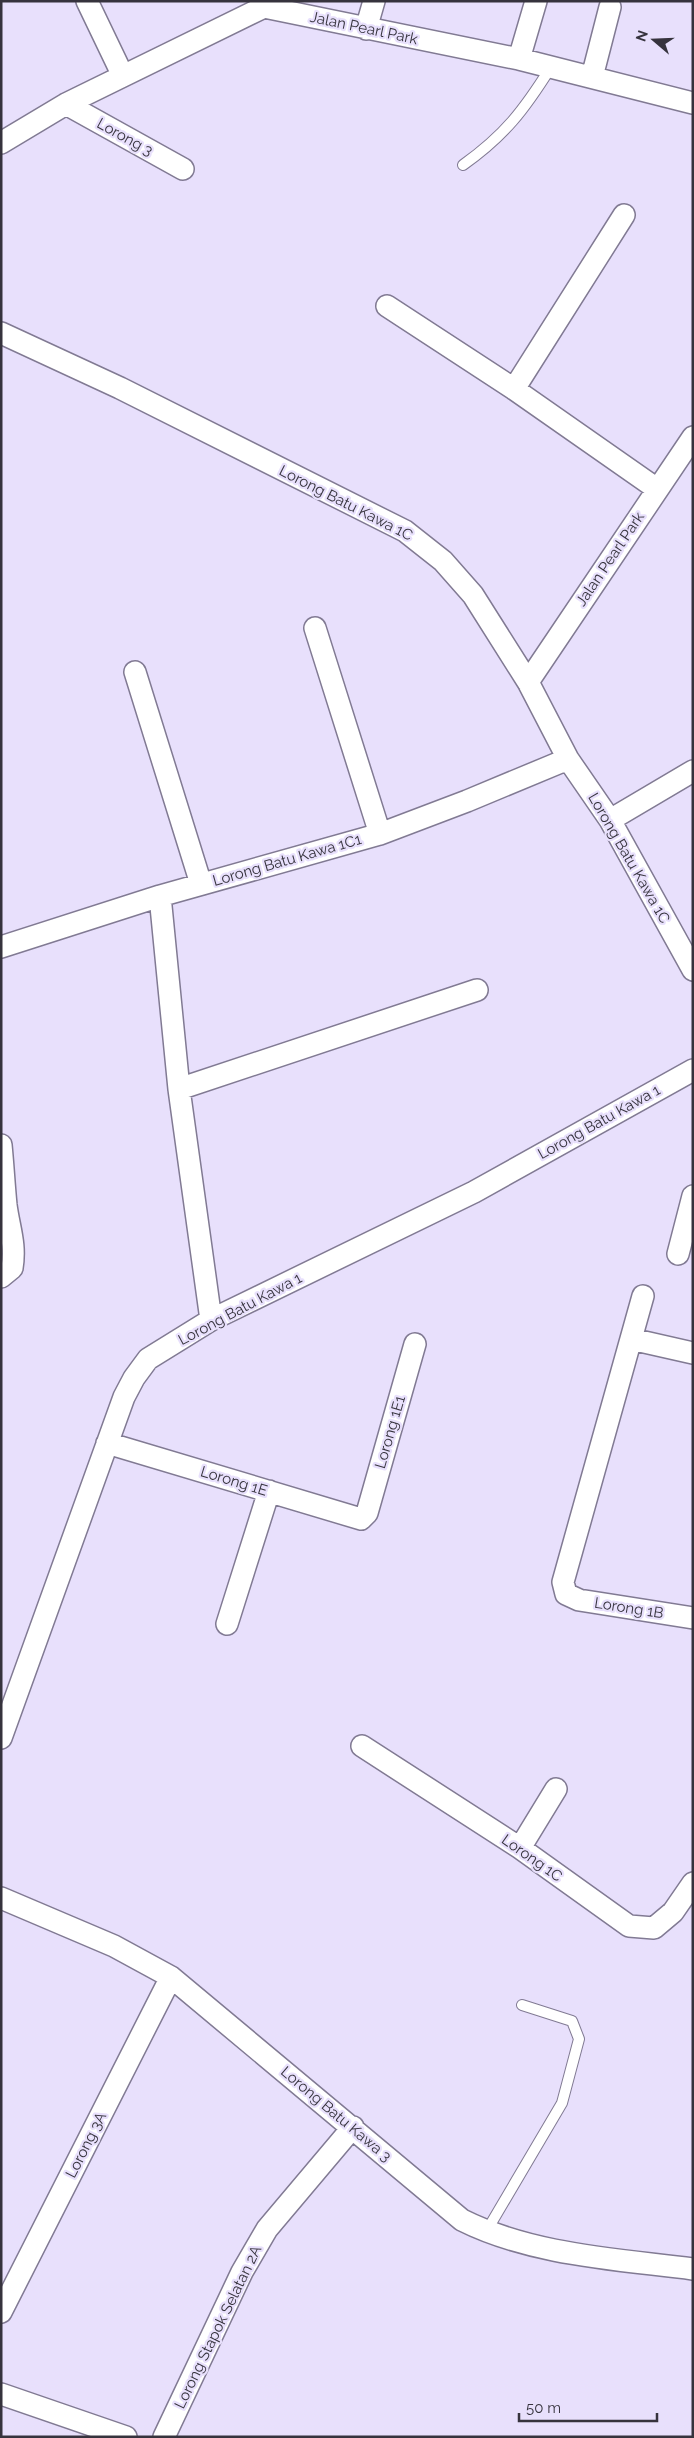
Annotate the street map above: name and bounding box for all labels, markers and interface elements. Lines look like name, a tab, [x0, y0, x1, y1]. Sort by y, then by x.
street label: Jalan Pearl Park	[309, 8, 420, 48]
north arrow	[629, 15, 679, 65]
text: N	[632, 28, 651, 43]
street label: Lorong 3	[94, 114, 156, 160]
street label: Lorong Batu Kawa 1C	[276, 462, 416, 544]
street label: Jalan Pearl Park	[572, 508, 648, 609]
street label: Lorong Batu Kawa 1C	[584, 790, 674, 926]
street label: Lorong Batu Kawa 1C1	[211, 830, 364, 890]
street label: Lorong Batu Kawa 1	[535, 1081, 664, 1163]
street label: Lorong Batu Kawa 1	[175, 1269, 305, 1349]
street label: Lorong 1E1	[371, 1393, 409, 1471]
street label: Lorong 1E	[198, 1462, 270, 1500]
street label: Lorong 1B	[593, 1594, 665, 1622]
street label: Lorong 1C	[498, 1831, 566, 1885]
street label: Lorong Batu Kawa 3	[277, 2063, 395, 2165]
street label: Lorong 3A	[62, 2109, 110, 2181]
street label: Lorong Stapok Selatan 2A	[171, 2242, 265, 2412]
scale bar	[519, 2390, 656, 2422]
text: 50 m	[526, 2399, 561, 2417]

